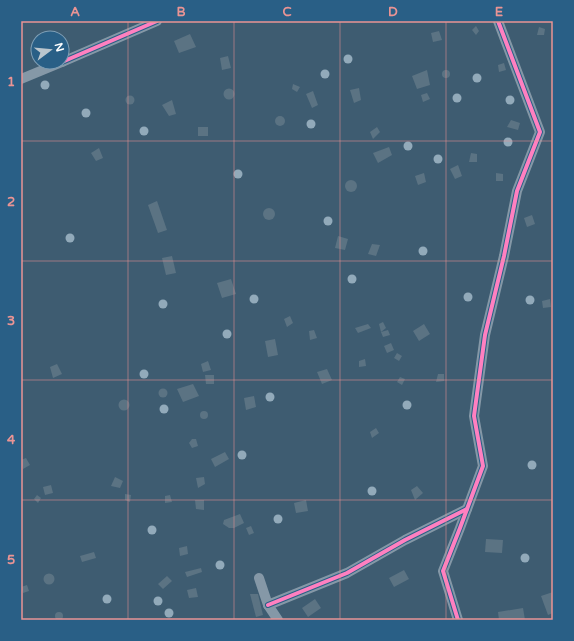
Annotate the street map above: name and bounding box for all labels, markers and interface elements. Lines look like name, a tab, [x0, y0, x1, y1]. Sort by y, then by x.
text: A	[70, 4, 80, 20]
text: B	[176, 4, 186, 20]
text: C	[282, 4, 292, 20]
text: D	[388, 4, 398, 20]
text: E	[495, 4, 503, 20]
north arrow	[30, 30, 70, 70]
text: N	[52, 41, 67, 53]
text: 1	[7, 74, 15, 90]
text: 2	[7, 194, 15, 210]
text: 3	[7, 313, 15, 329]
text: 4	[7, 432, 16, 448]
text: 5	[7, 552, 15, 568]

